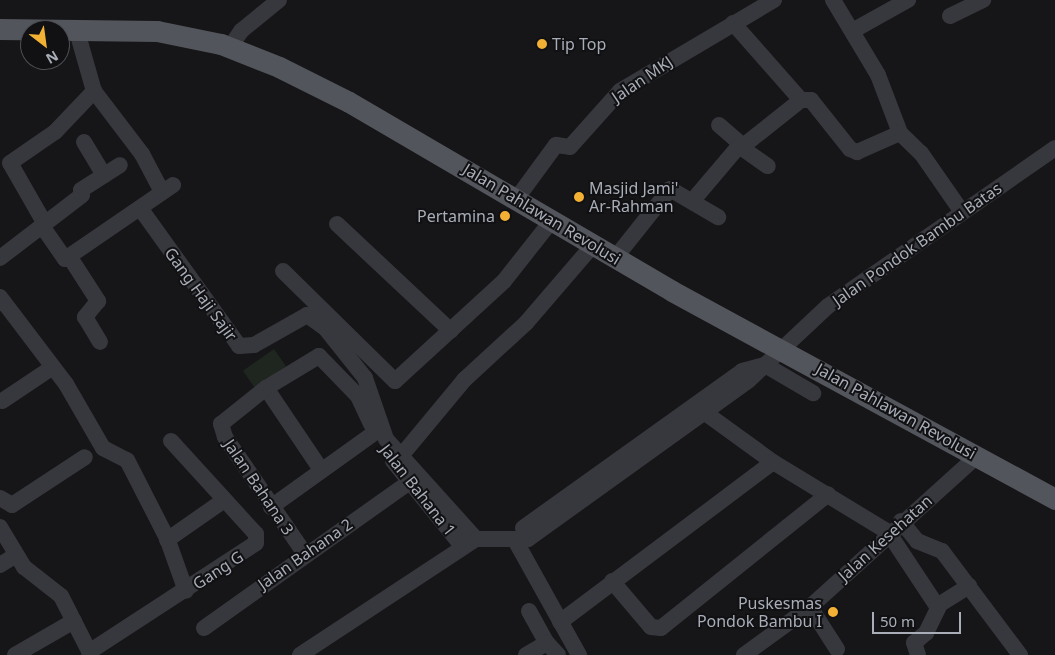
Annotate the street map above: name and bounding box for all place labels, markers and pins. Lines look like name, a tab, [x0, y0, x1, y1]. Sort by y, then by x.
place label: Tip Top	[552, 34, 606, 54]
marker: Tip Top	[536, 38, 548, 50]
place label: Masjid Jami' Ar-Rahman	[589, 178, 678, 216]
marker: Masjid Jami' Ar-Rahman	[573, 191, 585, 203]
place label: Pertamina	[417, 206, 495, 226]
marker: Pertamina	[499, 210, 511, 222]
place label: Puskesmas Pondok Bambu I	[697, 593, 822, 631]
marker: Puskesmas Pondok Bambu I	[826, 605, 840, 619]

